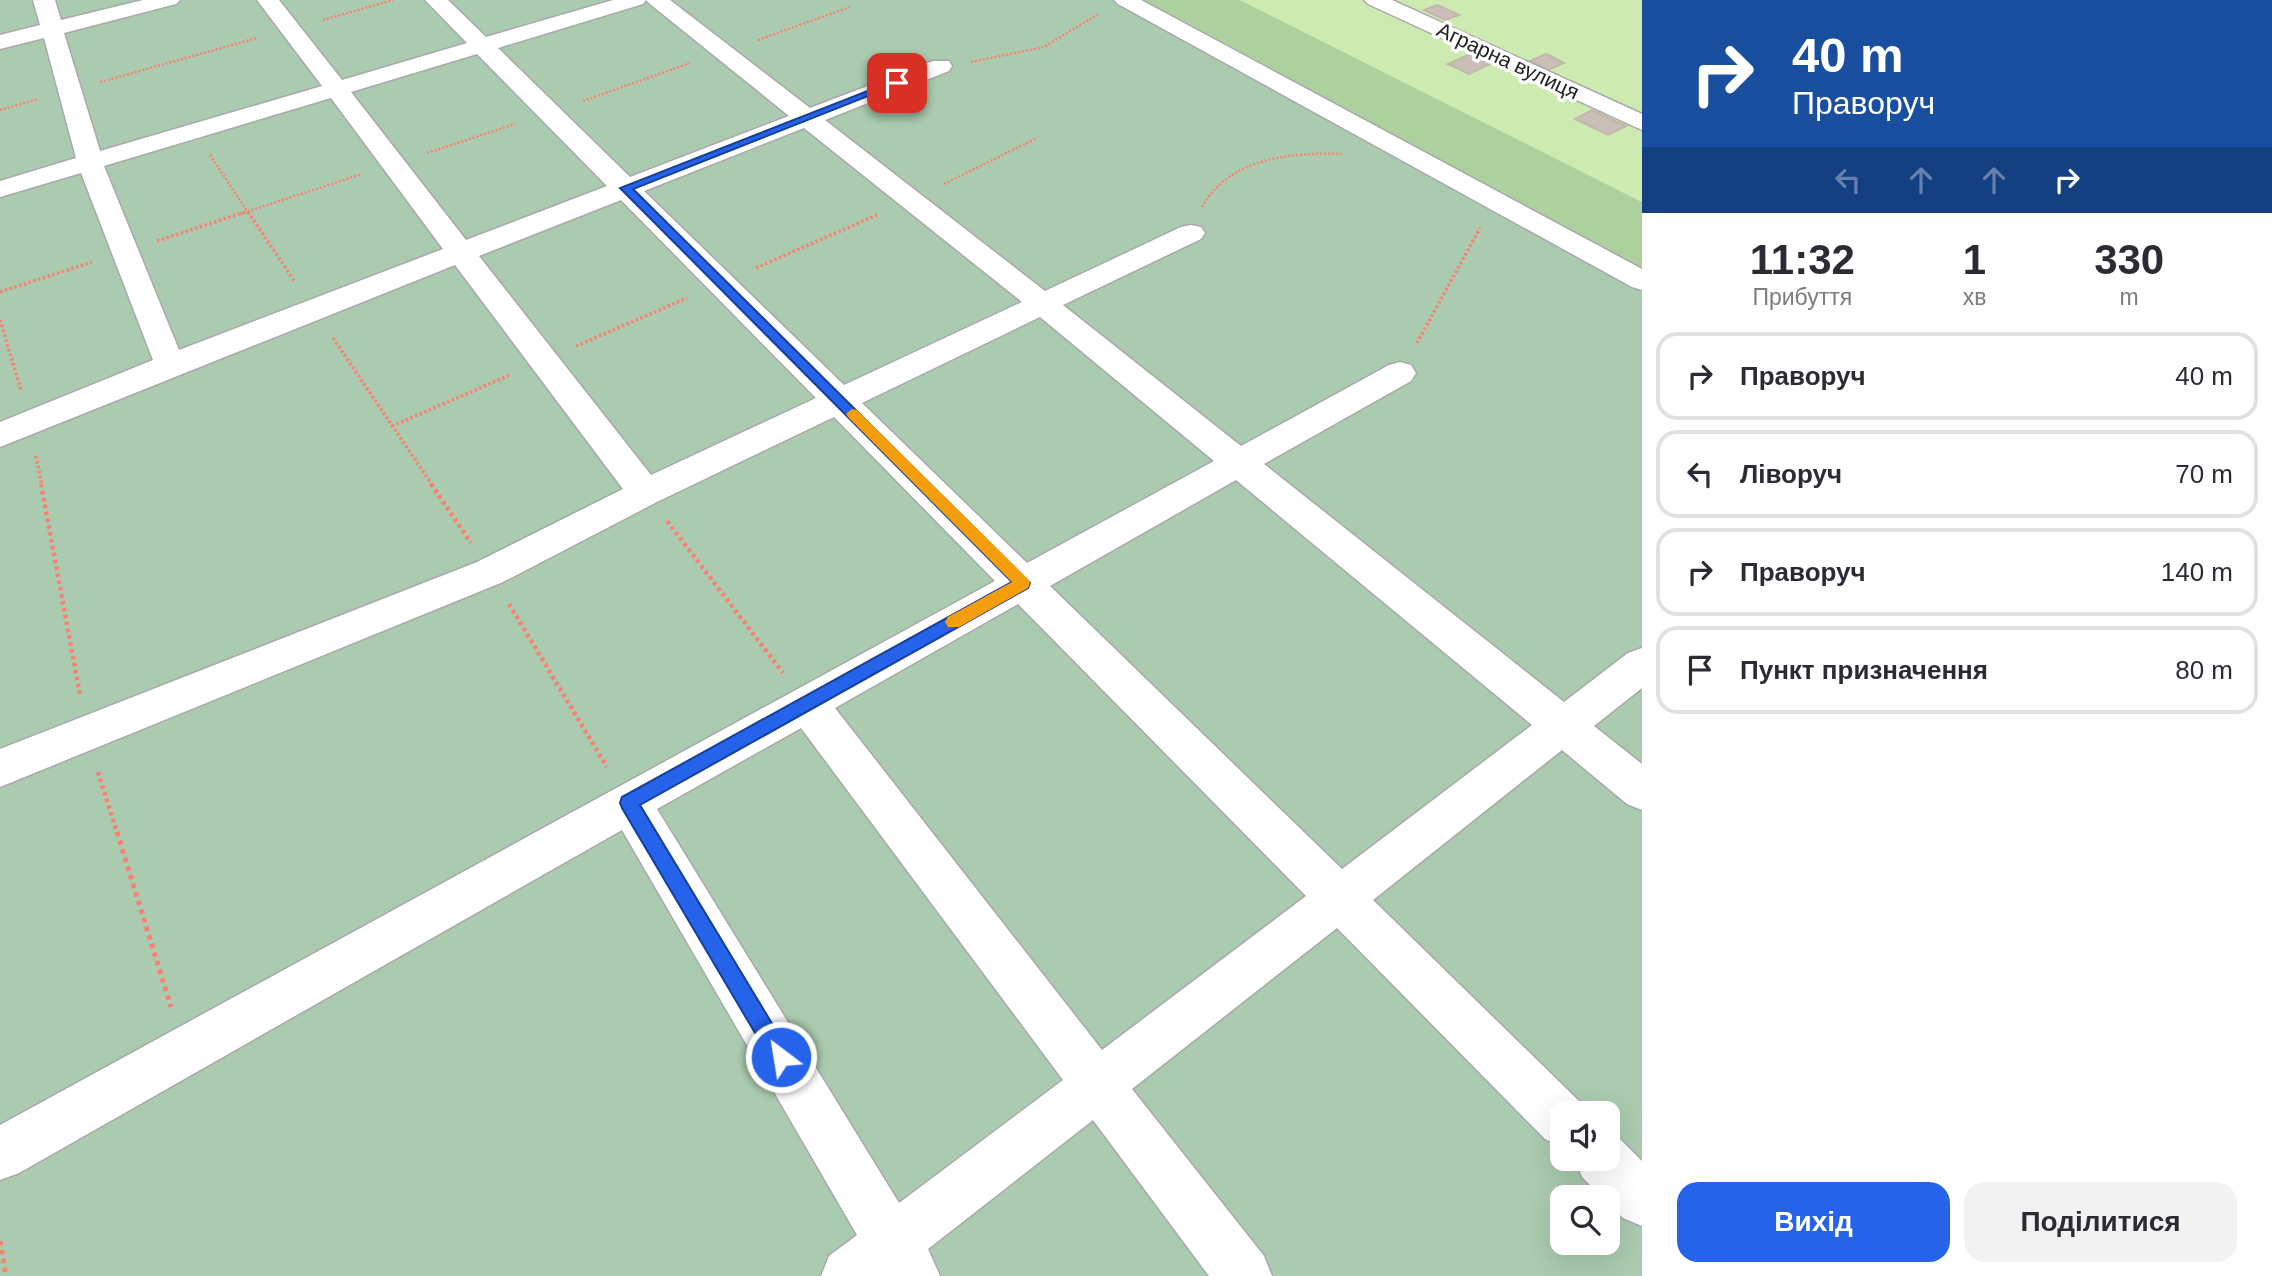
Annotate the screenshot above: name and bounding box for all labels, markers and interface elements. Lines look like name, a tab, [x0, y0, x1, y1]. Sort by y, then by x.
street label: Аграрна вулиця	[1434, 18, 1583, 103]
icon: right	[1677, 28, 1768, 119]
text: 40 m	[1792, 28, 1904, 82]
pin	[867, 53, 927, 113]
icon: arrive	[878, 64, 916, 102]
text: Праворуч	[1792, 85, 1935, 121]
icon: left	[1829, 161, 1867, 199]
icon: ahead	[1902, 161, 1940, 199]
icon: ahead	[1975, 161, 2013, 199]
icon: right	[2048, 161, 2086, 199]
text: 11:32	[1750, 236, 1855, 283]
text: 1	[1963, 236, 1986, 283]
text: 330	[2094, 236, 2164, 283]
text: Прибуття	[1752, 284, 1852, 310]
text: хв	[1963, 284, 1986, 310]
text: m	[2120, 284, 2139, 310]
icon: right	[1681, 357, 1719, 395]
text: Праворуч	[1740, 361, 1866, 391]
text: 40 m	[2175, 361, 2233, 391]
icon: left	[1681, 455, 1719, 493]
text: Ліворуч	[1740, 459, 1842, 489]
text: 70 m	[2175, 459, 2233, 489]
icon: right	[1681, 553, 1719, 591]
text: Праворуч	[1740, 557, 1866, 587]
text: 140 m	[2161, 557, 2233, 587]
icon: arrive	[1681, 651, 1719, 689]
text: Пункт призначення	[1740, 655, 1988, 685]
text: 80 m	[2175, 655, 2233, 685]
position arrow	[744, 1020, 818, 1094]
map controls	[1550, 1101, 1620, 1255]
button: sound	[1550, 1101, 1620, 1171]
button: Вихід	[1677, 1182, 1950, 1262]
button: Поділитися	[1964, 1182, 2237, 1262]
button: search	[1550, 1185, 1620, 1255]

